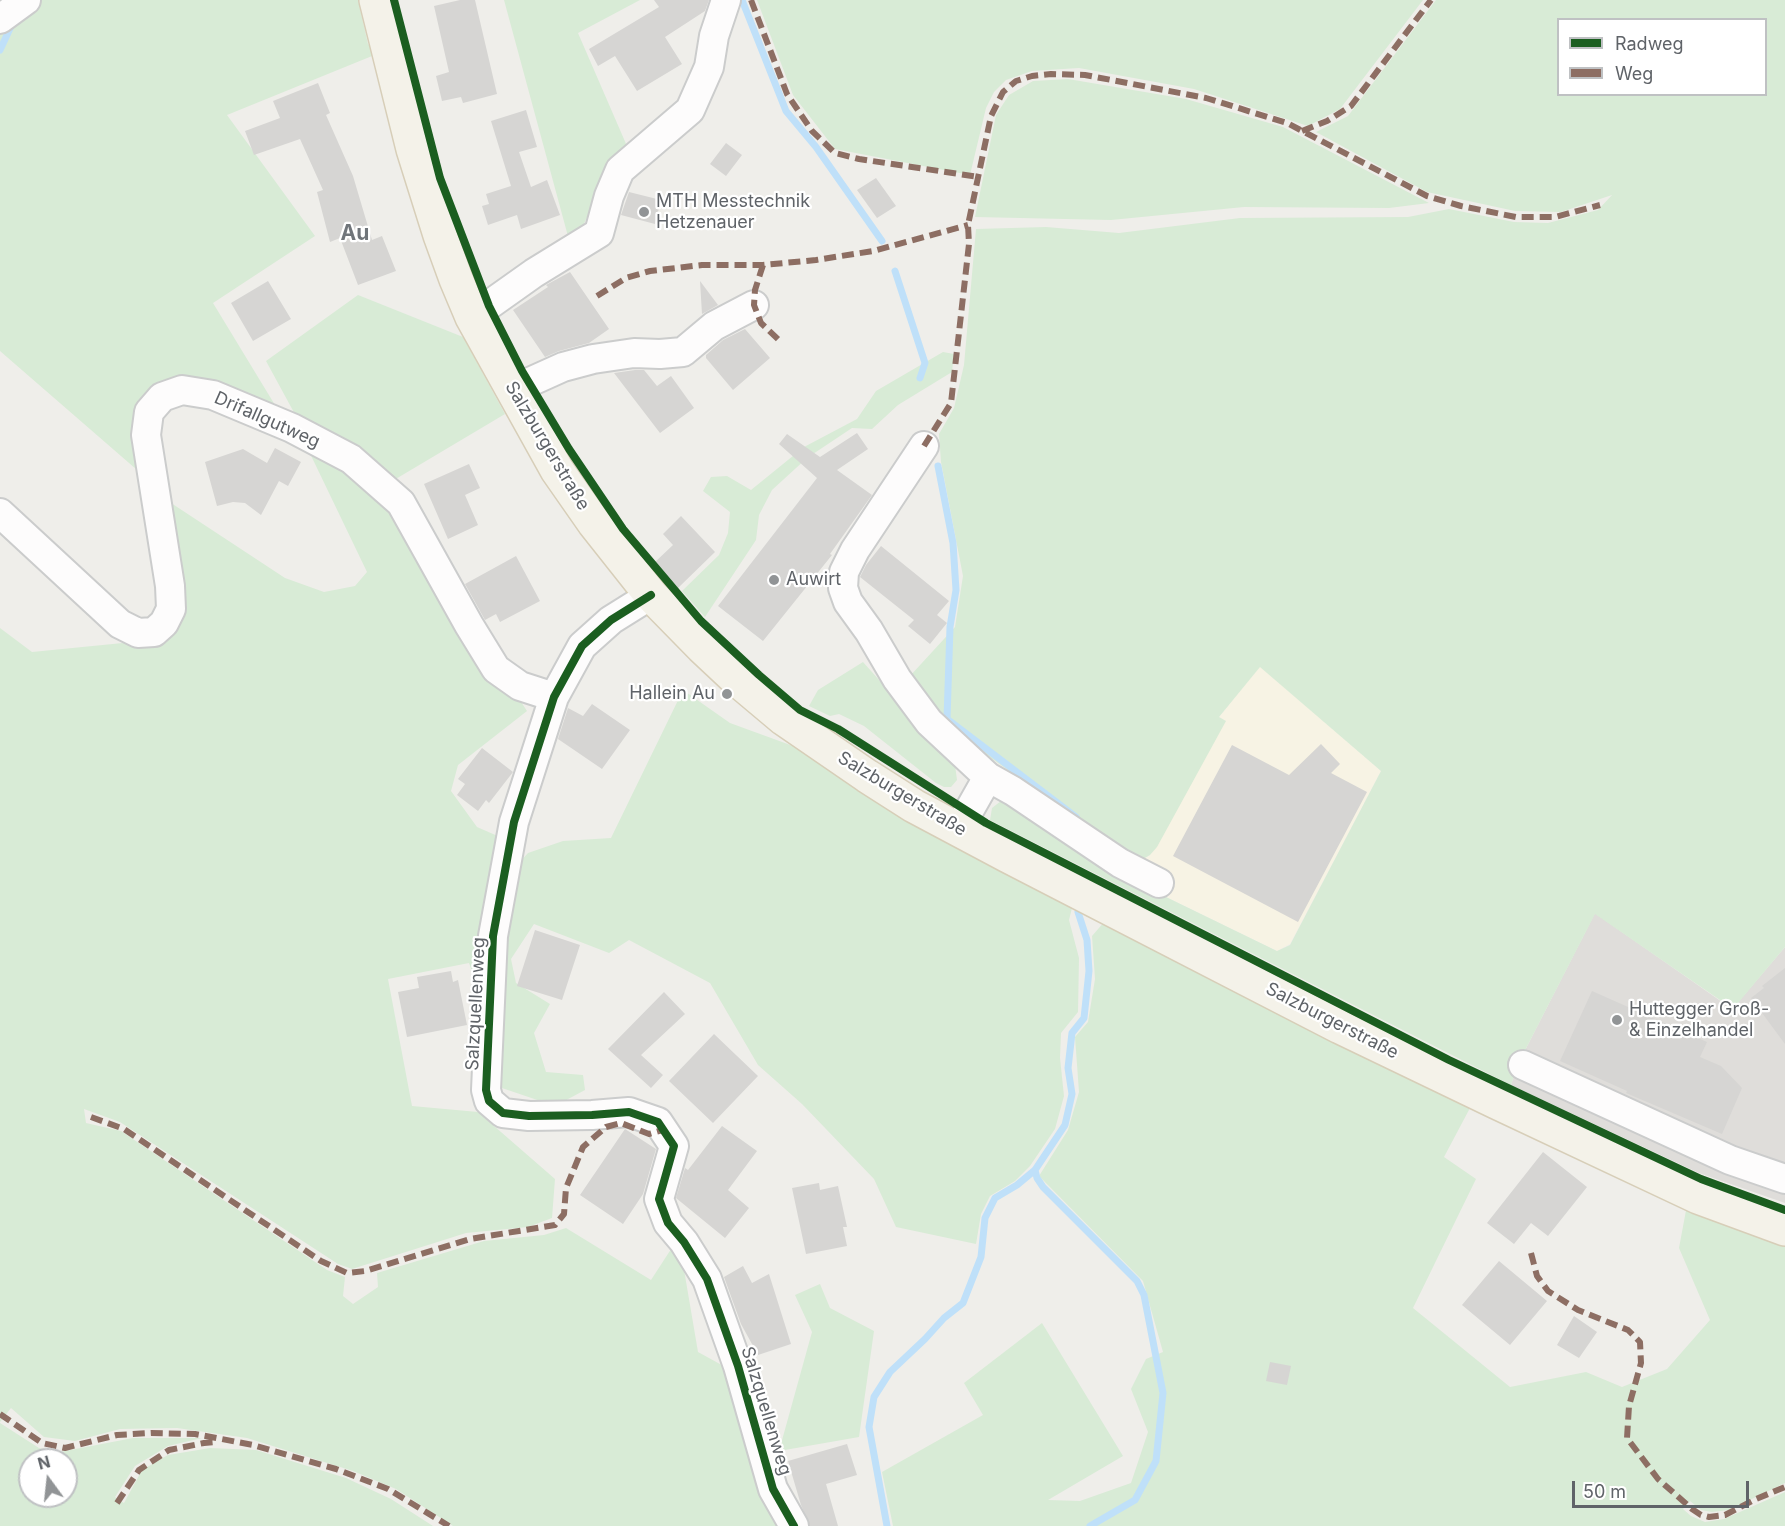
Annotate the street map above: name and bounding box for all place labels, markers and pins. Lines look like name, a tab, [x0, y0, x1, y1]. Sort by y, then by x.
place label: MTH Messtechnik Hetzenauer	[656, 191, 810, 234]
marker: MTH Messtechnik Hetzenauer	[637, 205, 651, 219]
place label: Auwirt	[786, 569, 841, 591]
marker: Auwirt	[767, 573, 781, 587]
place label: Hallein Au	[629, 683, 715, 705]
marker: Hallein Au	[720, 687, 734, 701]
place label: Huttegger Groß- & Einzelhandel	[1629, 999, 1769, 1042]
marker: Huttegger Groß- & Einzelhandel	[1610, 1013, 1624, 1027]

